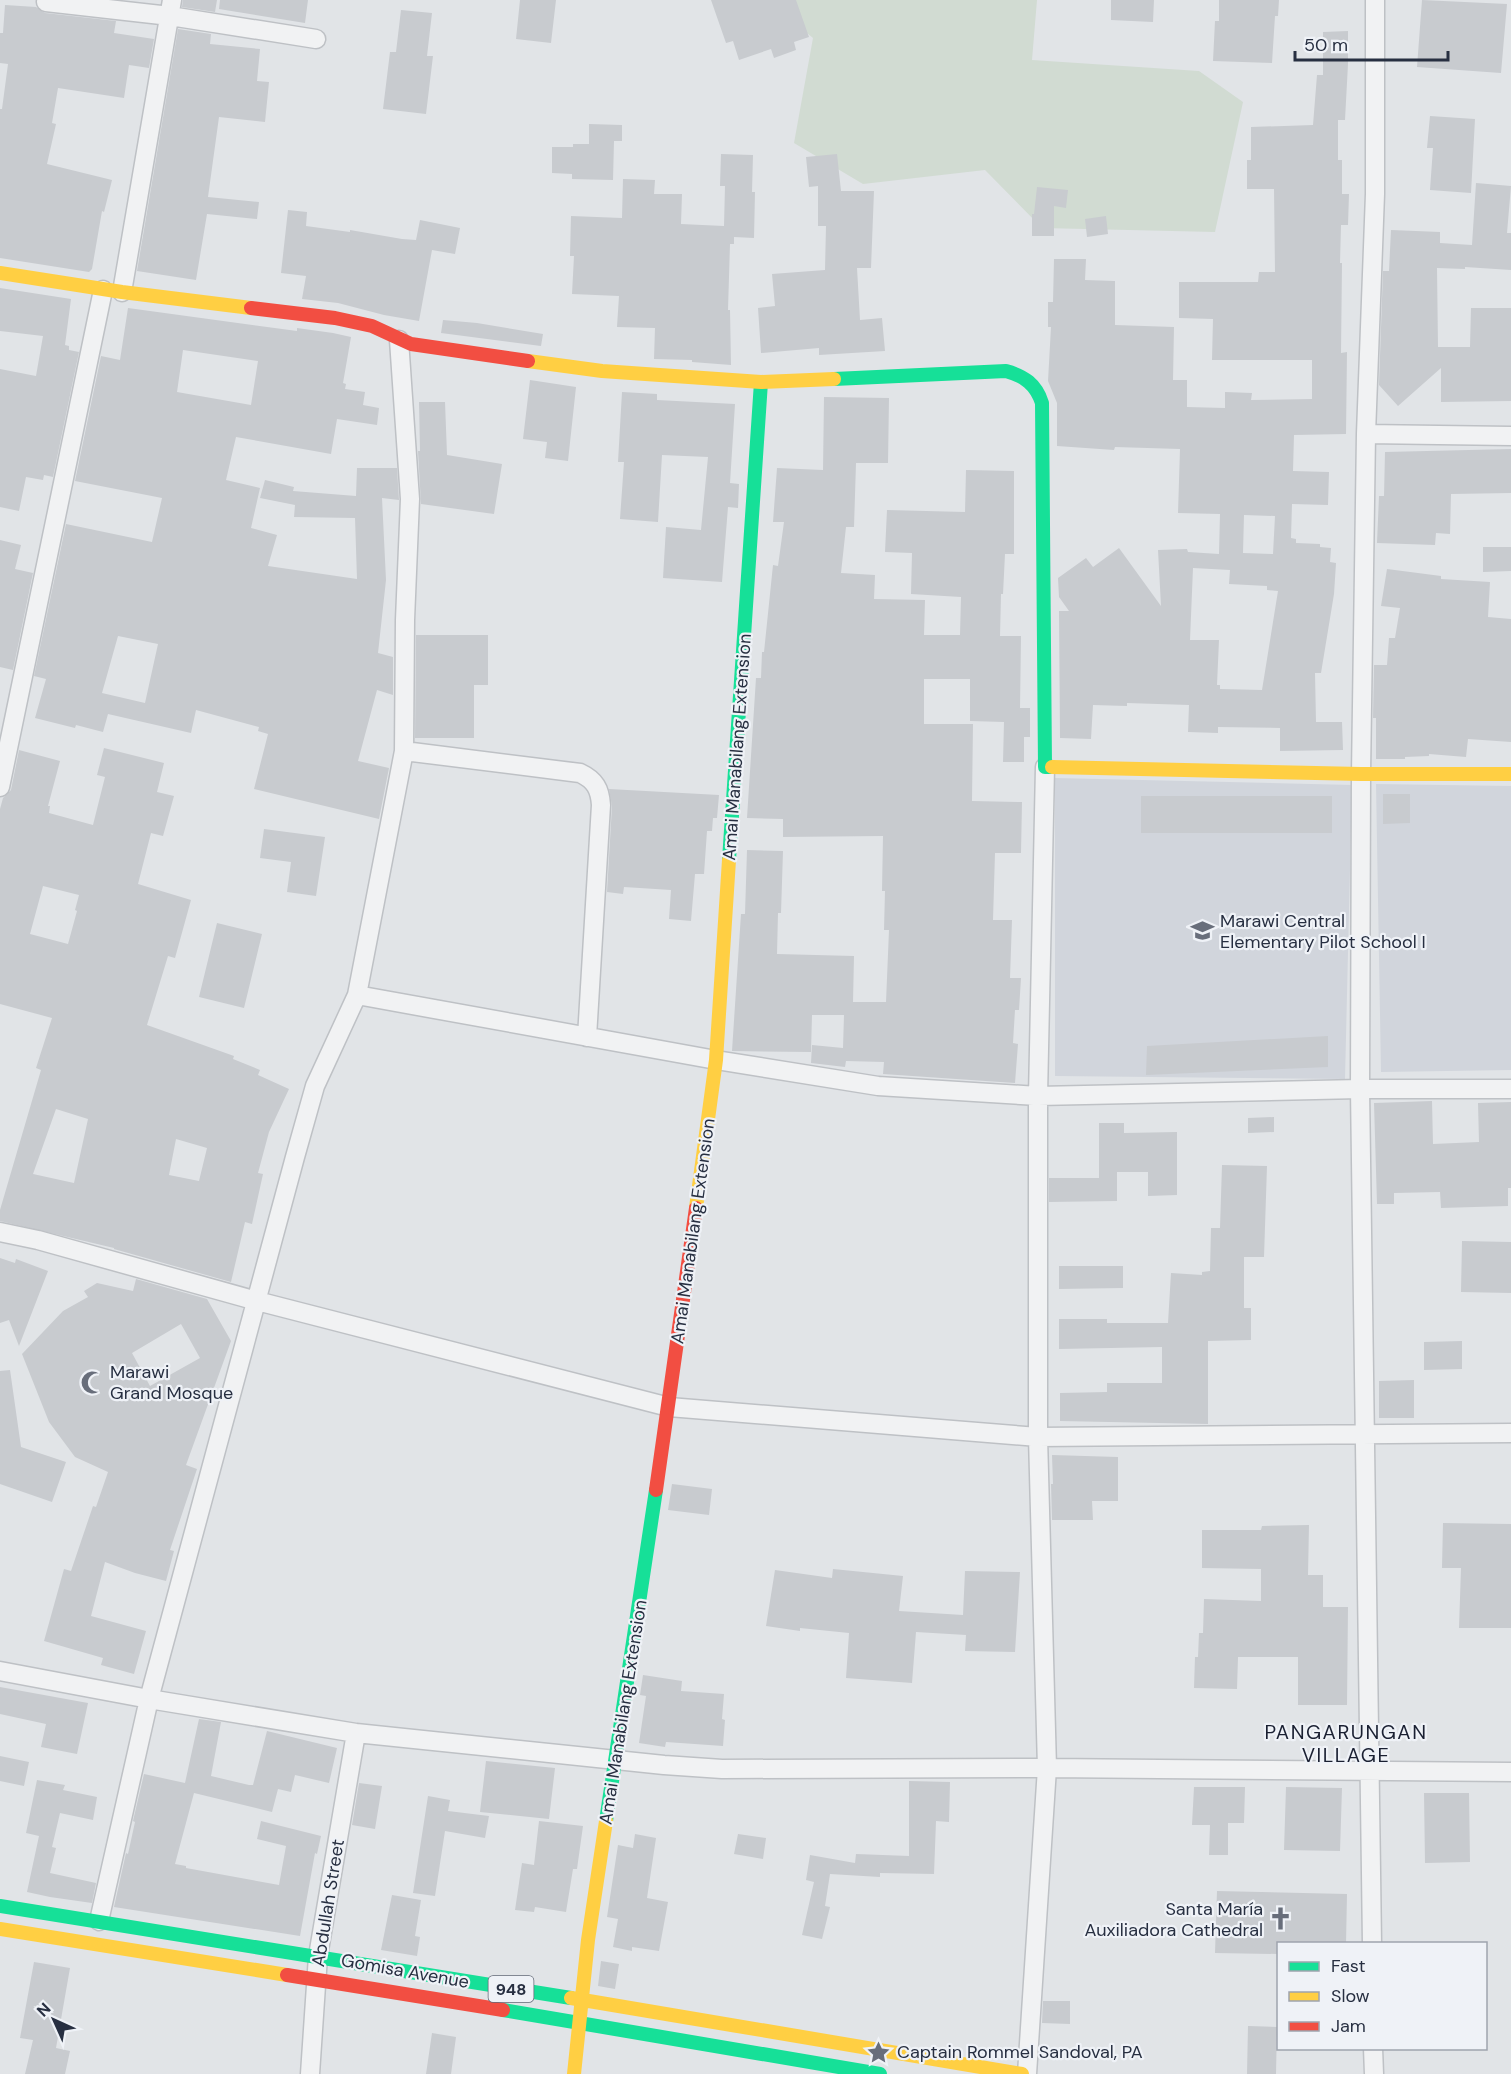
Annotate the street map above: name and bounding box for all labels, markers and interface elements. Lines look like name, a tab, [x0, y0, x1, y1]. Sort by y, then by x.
scale bar	[1295, 24, 1448, 62]
text: 50 m	[1304, 33, 1348, 57]
street label: Amai Manabilang Extension	[717, 633, 757, 861]
place label: Marawi Central Elementary Pilot School I	[1220, 909, 1426, 954]
school or university icon: Marawi Central Elementary Pilot School I	[1189, 918, 1215, 944]
street label: Amai Manabilang Extension	[665, 1117, 721, 1345]
place label: Marawi Grand Mosque	[110, 1360, 233, 1405]
mosque icon: Marawi Grand Mosque	[79, 1369, 105, 1395]
street label: Amai Manabilang Extension	[593, 1598, 653, 1826]
district label: PANGARUNGAN VILLAGE	[1265, 1719, 1427, 1768]
street label: Abdullah Street	[306, 1838, 350, 1968]
place label: Santa María Auxiliadora Cathedral	[1085, 1897, 1263, 1942]
church icon: Santa María Auxiliadora Cathedral	[1268, 1906, 1294, 1932]
legend	[1277, 1942, 1487, 2050]
street label: Gomisa Avenue	[339, 1948, 471, 1994]
text: Fast	[1331, 1954, 1366, 1978]
road number: 948	[488, 1976, 534, 2002]
text: Slow	[1331, 1984, 1370, 2008]
north arrow	[24, 1990, 84, 2050]
text: N	[32, 1998, 55, 2021]
text: Jam	[1331, 2014, 1366, 2038]
place icon: Captain Rommel Sandoval, PA	[866, 2039, 892, 2065]
place label: Captain Rommel Sandoval, PA	[897, 2040, 1143, 2064]

